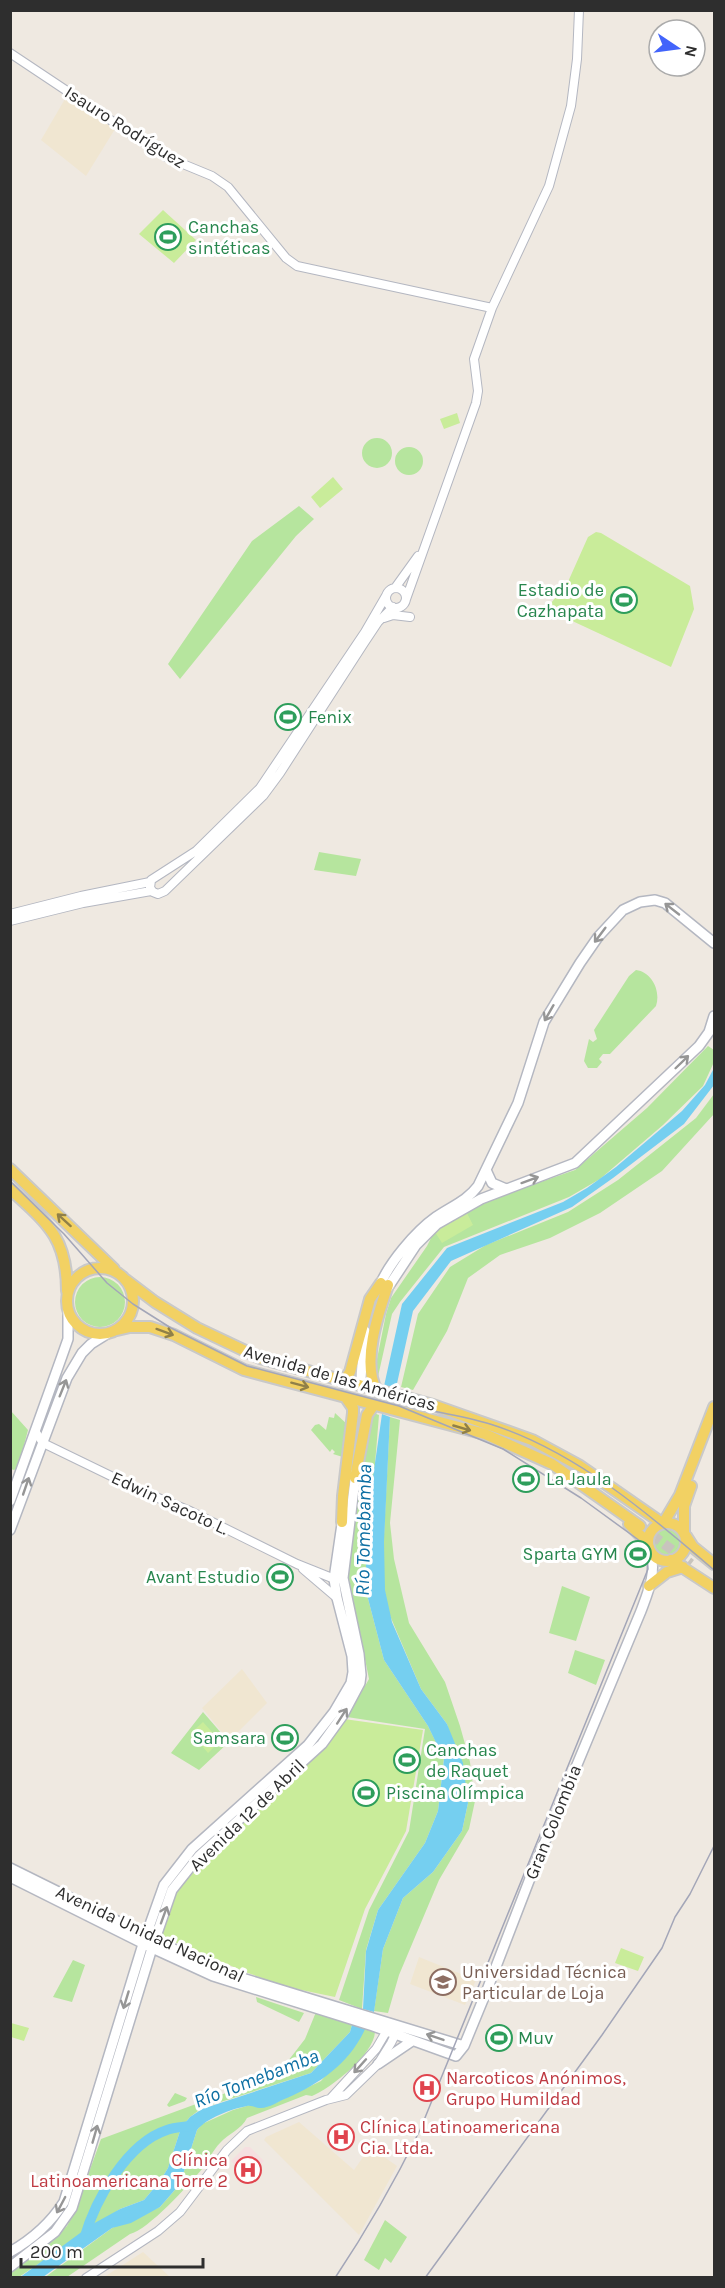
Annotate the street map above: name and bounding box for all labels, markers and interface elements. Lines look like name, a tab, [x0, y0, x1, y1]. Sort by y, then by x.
north arrow	[647, 18, 707, 78]
text: N	[681, 44, 702, 59]
street label: Isauro Rodríguez	[61, 81, 189, 173]
place label: Canchas sintéticas	[188, 216, 271, 259]
sports icon: Canchas sintéticas	[153, 222, 183, 252]
place label: Estadio de Cazhapata	[517, 579, 604, 622]
sports icon: Estadio de Cazhapata	[609, 585, 639, 615]
sports icon: Fenix	[273, 702, 303, 732]
place label: Fenix	[308, 706, 352, 728]
one-way arrow	[665, 903, 681, 916]
one-way arrow	[594, 927, 606, 943]
one-way arrow	[543, 1004, 555, 1021]
one-way arrow	[675, 1055, 690, 1069]
one-way arrow	[521, 1174, 539, 1185]
one-way arrow	[57, 1213, 72, 1227]
one-way arrow	[155, 1327, 174, 1338]
street label: Avenida de las Américas	[241, 1340, 439, 1416]
one-way arrow	[58, 1379, 69, 1397]
one-way arrow	[290, 1380, 309, 1392]
one-way arrow	[453, 1423, 472, 1434]
water label: Río Tomebamba	[351, 1464, 376, 1596]
sports icon: La Jaula	[511, 1464, 541, 1494]
street label: Edwin Sacoto L.	[108, 1466, 232, 1540]
place label: La Jaula	[546, 1468, 612, 1490]
one-way arrow	[22, 1477, 33, 1496]
sports icon: Sparta GYM	[623, 1539, 653, 1569]
place label: Sparta GYM	[523, 1543, 618, 1565]
sports icon: Avant Estudio	[265, 1562, 295, 1592]
place label: Avant Estudio	[146, 1566, 260, 1588]
one-way arrow	[336, 1708, 348, 1725]
sports icon: Samsara	[270, 1723, 300, 1753]
place label: Samsara	[193, 1727, 266, 1749]
place label: Canchas de Raquet	[426, 1739, 509, 1782]
sports icon: Canchas de Raquet	[392, 1745, 422, 1775]
street label: Avenida 12 de Abril	[185, 1754, 309, 1876]
street label: Gran Colombia	[520, 1761, 586, 1883]
sports icon: Piscina Olímpica	[351, 1778, 381, 1808]
place label: Piscina Olímpica	[386, 1782, 524, 1804]
street label: Avenida Unidad Nacional	[52, 1881, 248, 1987]
one-way arrow	[159, 1906, 170, 1925]
place label: Universidad Técnica Particular de Loja	[462, 1961, 627, 2004]
school or university icon: Universidad Técnica Particular de Loja	[428, 1967, 458, 1997]
one-way arrow	[120, 1990, 131, 2009]
sports icon: Muv	[484, 2023, 514, 2053]
place label: Muv	[518, 2027, 553, 2049]
one-way arrow	[426, 2030, 445, 2041]
water label: Río Tomebamba	[190, 2044, 322, 2113]
one-way arrow	[353, 2058, 367, 2073]
place label: Narcoticos Anónimos, Grupo Humildad	[446, 2067, 626, 2110]
hospital icon: Narcoticos Anónimos, Grupo Humildad	[412, 2073, 442, 2103]
place label: Clínica Latinoamericana Cia. Ltda.	[360, 2116, 560, 2159]
hospital icon: Clínica Latinoamericana Cia. Ltda.	[326, 2122, 356, 2152]
one-way arrow	[90, 2125, 101, 2144]
place label: Clínica Latinoamericana Torre 2	[30, 2149, 228, 2192]
hospital icon: Clínica Latinoamericana Torre 2	[233, 2155, 263, 2185]
one-way arrow	[55, 2196, 66, 2214]
scale bar	[21, 2231, 202, 2269]
text: 200 m	[30, 2241, 83, 2263]

